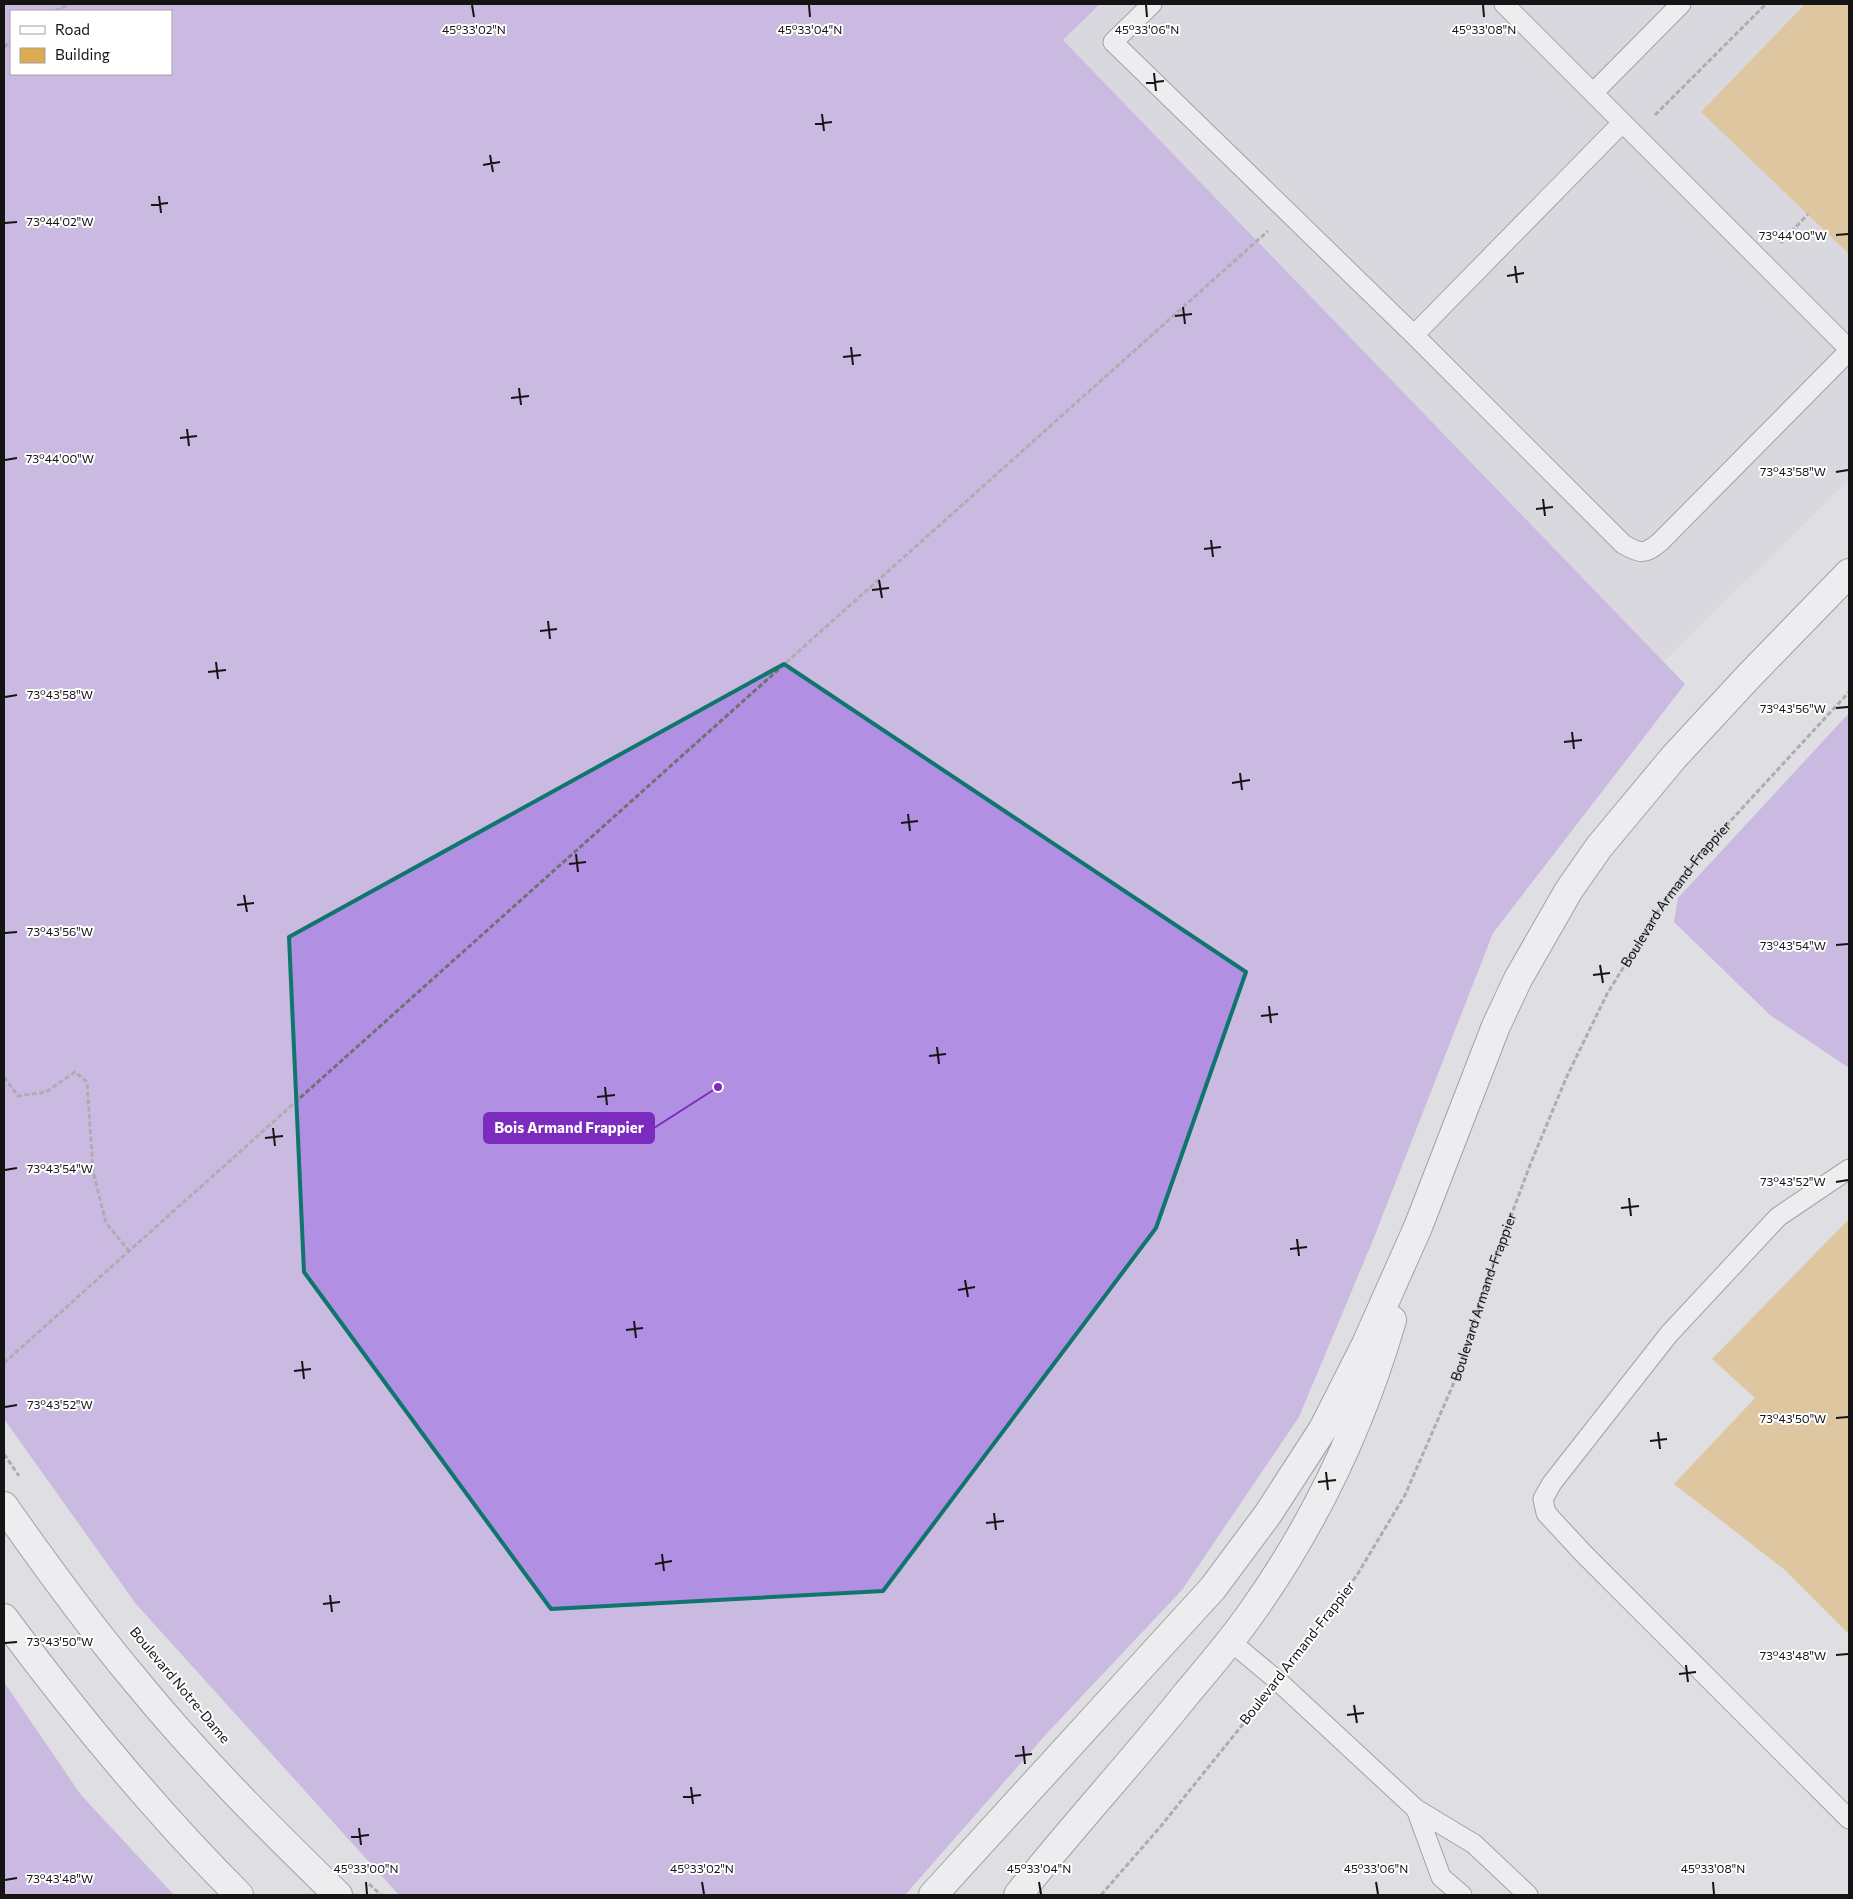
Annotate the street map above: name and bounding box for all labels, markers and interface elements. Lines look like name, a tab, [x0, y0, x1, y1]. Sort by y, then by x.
legend	[10, 10, 172, 75]
text: Road	[55, 20, 90, 38]
text: 45°33'02"N	[442, 22, 506, 36]
text: 45°33'04"N	[778, 22, 842, 36]
text: 45°33'06"N	[1115, 22, 1179, 36]
text: 45°33'08"N	[1452, 22, 1516, 36]
text: Building	[55, 45, 110, 63]
text: 73°44'02"W	[27, 214, 93, 228]
text: 73°44'00"W	[1759, 228, 1827, 242]
text: 73°44'00"W	[26, 451, 94, 465]
text: 73°43'58"W	[1760, 464, 1826, 478]
text: 73°43'58"W	[27, 687, 93, 701]
text: 73°43'56"W	[1760, 701, 1826, 715]
street label: Boulevard Armand-Frappier	[1617, 817, 1735, 970]
text: 73°43'56"W	[27, 924, 93, 938]
text: 73°43'54"W	[1760, 938, 1826, 952]
callout: Bois Armand Frappier	[484, 1113, 654, 1143]
text: Bois Armand Frappier	[494, 1118, 644, 1136]
text: 73°43'54"W	[27, 1161, 93, 1175]
text: 73°43'52"W	[1760, 1174, 1826, 1188]
street label: Boulevard Armand-Frappier	[1447, 1210, 1520, 1383]
text: 73°43'52"W	[27, 1397, 93, 1411]
text: 73°43'50"W	[1760, 1411, 1826, 1425]
street label: Boulevard Armand-Frappier	[1235, 1577, 1358, 1728]
street label: Boulevard Notre-Dame	[127, 1623, 234, 1746]
text: 73°43'50"W	[27, 1634, 93, 1648]
text: 73°43'48"W	[1760, 1648, 1826, 1662]
text: 45°33'00"N	[334, 1861, 399, 1875]
text: 45°33'02"N	[670, 1861, 734, 1875]
text: 45°33'04"N	[1007, 1861, 1071, 1875]
text: 45°33'06"N	[1344, 1861, 1408, 1875]
text: 45°33'08"N	[1681, 1861, 1745, 1875]
text: 73°43'48"W	[27, 1871, 93, 1885]

